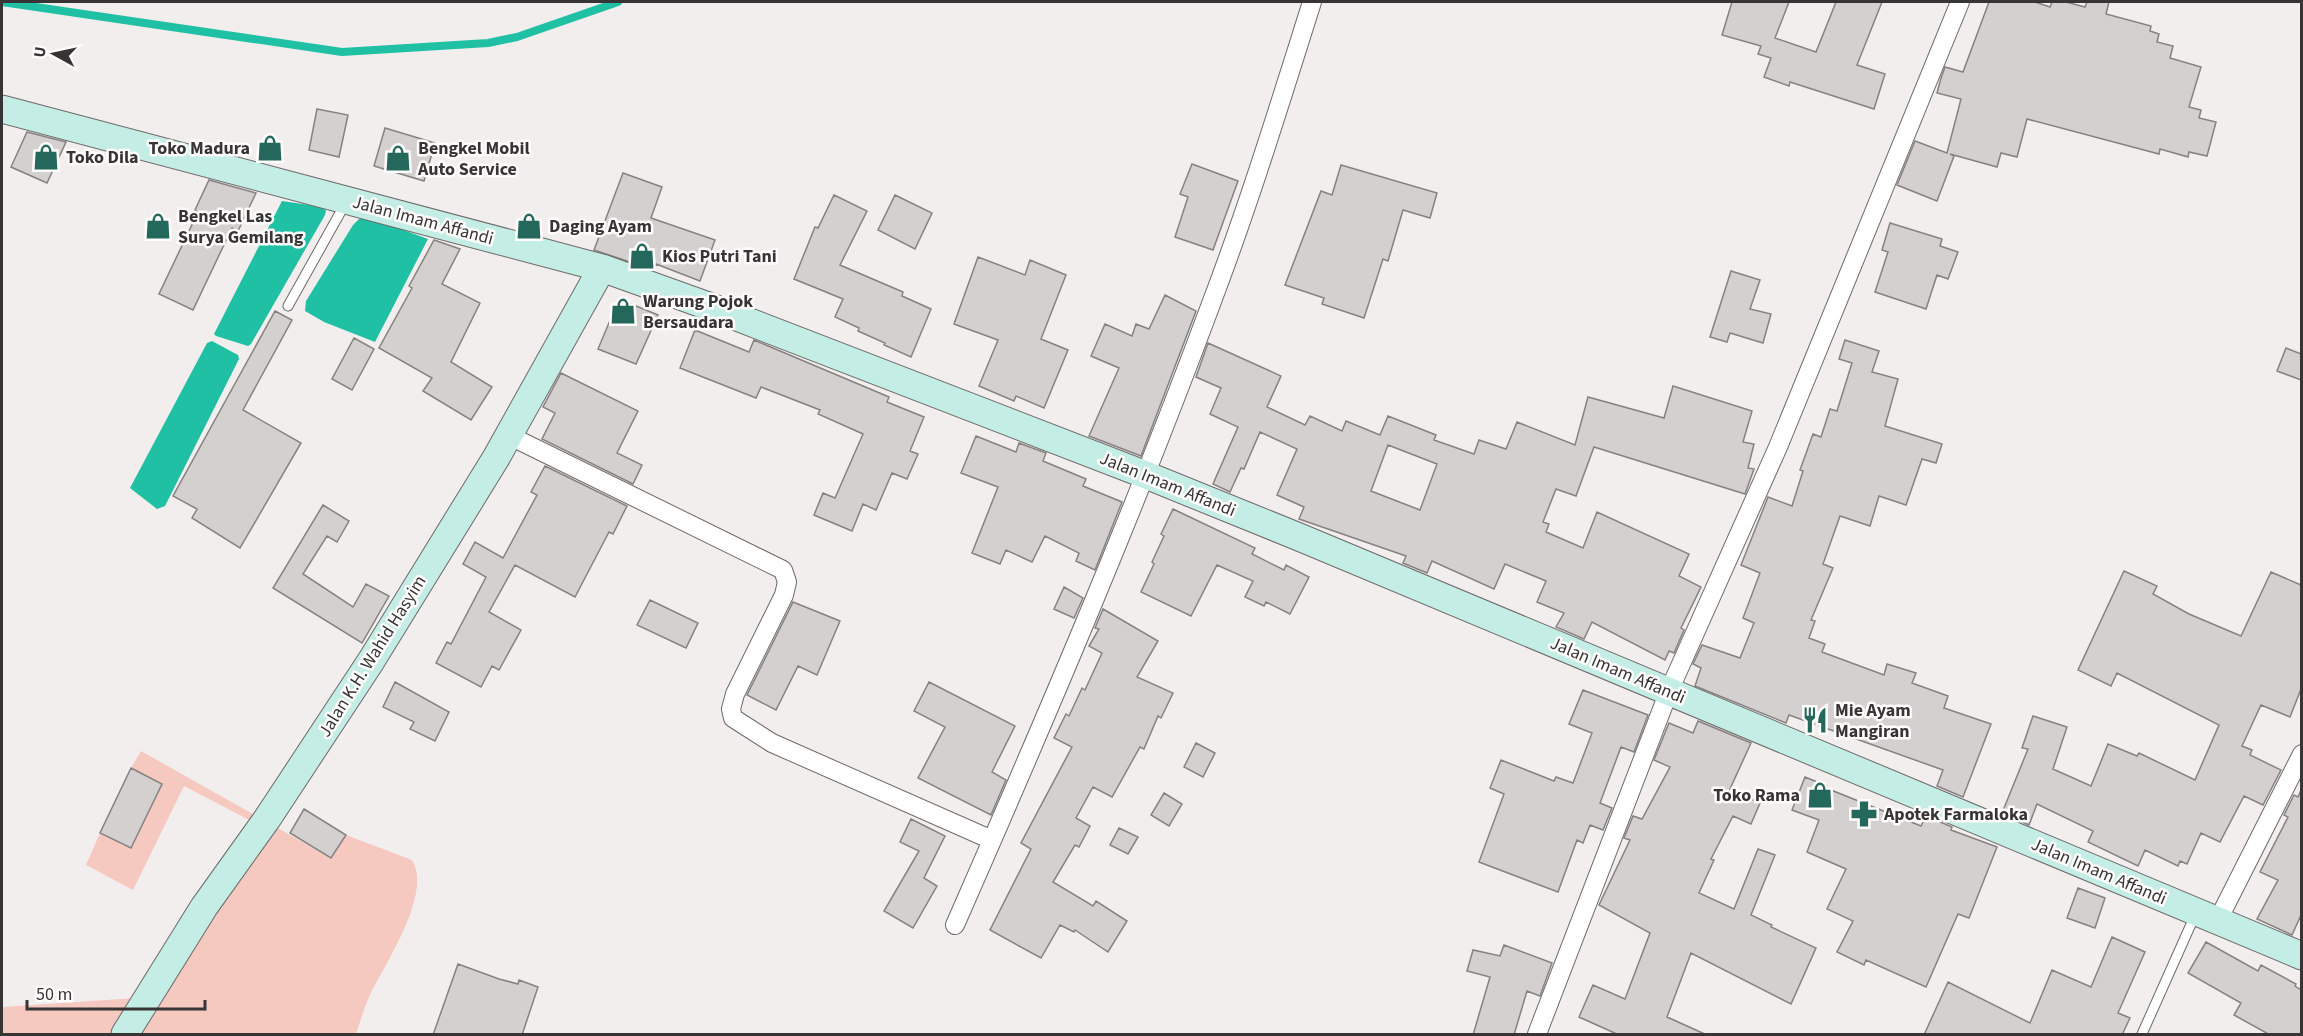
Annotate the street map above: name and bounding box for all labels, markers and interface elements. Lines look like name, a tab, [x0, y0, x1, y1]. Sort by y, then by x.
north arrow	[24, 24, 84, 84]
text: U	[29, 45, 52, 59]
shop icon: Toko Madura	[255, 133, 285, 163]
place label: Toko Madura	[149, 136, 250, 161]
place label: Bengkel Mobil Auto Service	[417, 136, 530, 182]
shop icon: Toko Dila	[31, 142, 61, 172]
shop icon: Bengkel Mobil Auto Service	[383, 143, 413, 173]
place label: Toko Dila	[66, 145, 139, 170]
street label: Jalan Imam Affandi	[350, 190, 496, 251]
place label: Bengkel Las Surya Gemilang	[178, 204, 304, 250]
shop icon: Bengkel Las Surya Gemilang	[143, 211, 173, 241]
shop icon: Daging Ayam	[514, 211, 544, 241]
place label: Daging Ayam	[549, 214, 652, 239]
shop icon: Kios Putri Tani	[627, 241, 657, 271]
place label: Kios Putri Tani	[662, 244, 777, 269]
place label: Warung Pojok Bersaudara	[643, 289, 753, 335]
shop icon: Warung Pojok Bersaudara	[608, 296, 638, 326]
street label: Jalan Imam Affandi	[1096, 446, 1240, 523]
street label: Jalan K.H. Wahid Hasyim	[312, 571, 432, 742]
street label: Jalan Imam Affandi	[1546, 631, 1689, 710]
place label: Mie Ayam Mangiran	[1835, 698, 1911, 744]
restaurant icon: Mie Ayam Mangiran	[1800, 705, 1830, 735]
shop icon: Toko Rama	[1805, 780, 1835, 810]
place label: Toko Rama	[1713, 783, 1800, 808]
pharmacy icon: Apotek Farmaloka	[1849, 799, 1879, 829]
place label: Apotek Farmaloka	[1883, 802, 2028, 827]
street label: Jalan Imam Affandi	[2027, 832, 2170, 911]
scale bar	[27, 973, 206, 1011]
text: 50 m	[36, 982, 72, 1007]

